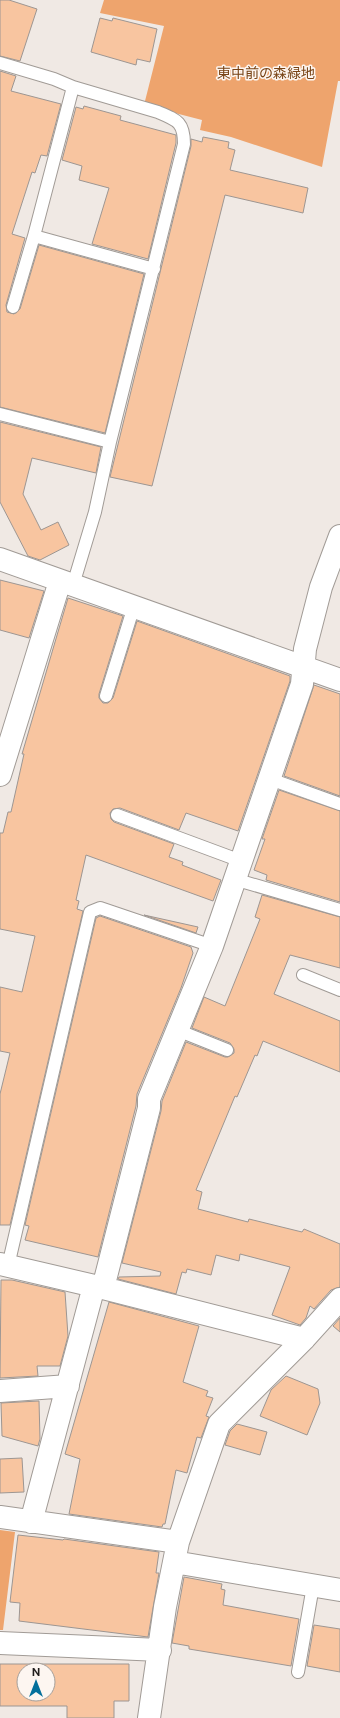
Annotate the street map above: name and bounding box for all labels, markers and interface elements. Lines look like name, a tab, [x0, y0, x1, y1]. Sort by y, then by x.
park label: 東中前の森緑地	[217, 65, 315, 81]
north arrow	[16, 1662, 56, 1702]
text: N	[32, 1666, 40, 1678]

